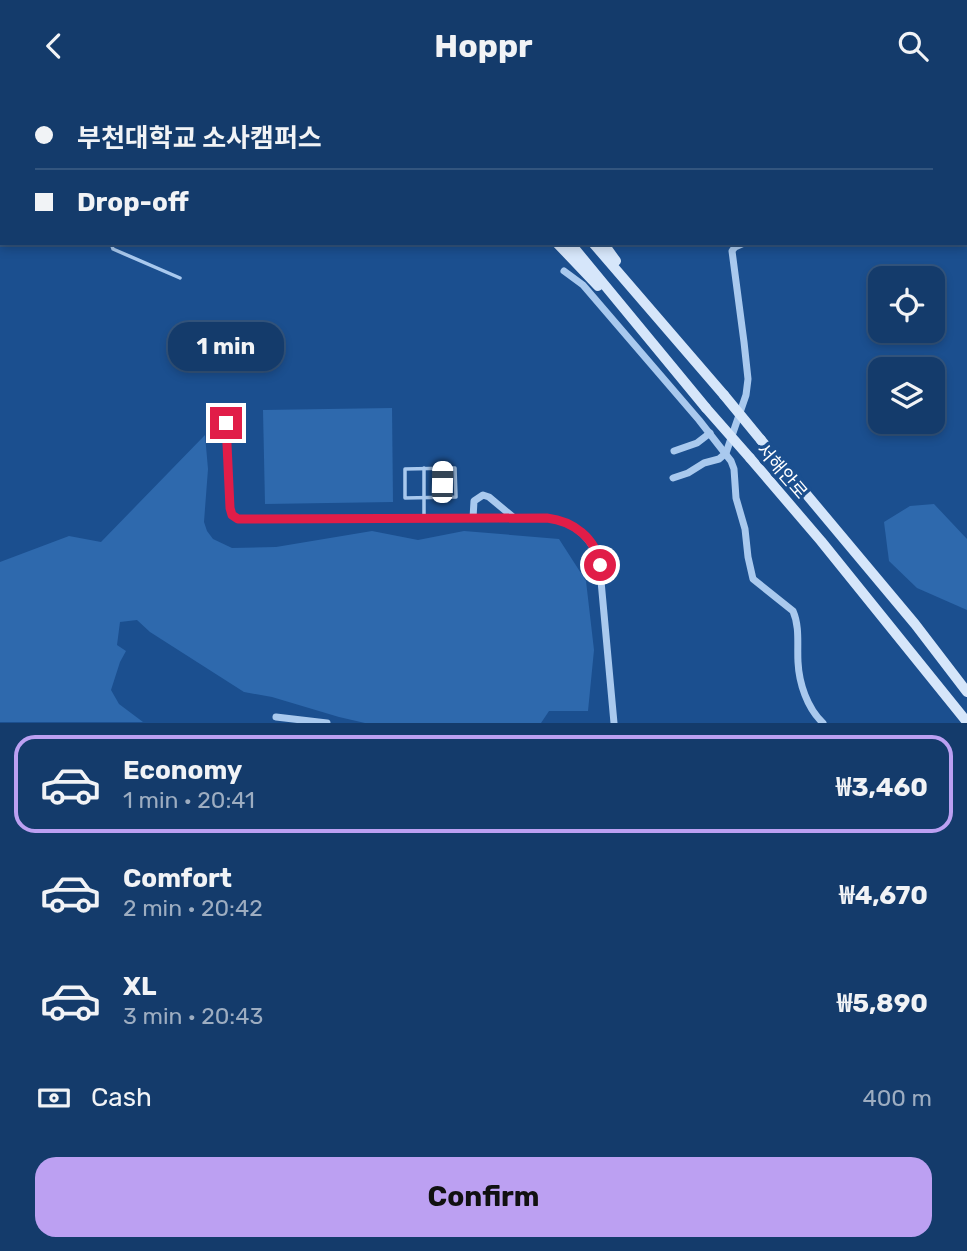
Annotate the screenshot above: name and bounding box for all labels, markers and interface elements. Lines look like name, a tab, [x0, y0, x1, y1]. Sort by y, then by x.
icon: back	[35, 27, 73, 65]
text: Hoppr	[434, 27, 533, 65]
icon: search	[894, 27, 932, 65]
text: 부천대학교 소사캠퍼스	[77, 123, 322, 154]
text: Drop-off	[77, 187, 189, 218]
map controls	[868, 266, 945, 434]
button: locate	[868, 266, 945, 343]
callout: 1 min	[168, 321, 284, 371]
text: 1 min	[197, 332, 255, 360]
button: layers	[868, 357, 945, 434]
route end	[210, 407, 242, 439]
street label: 서해안로	[752, 439, 812, 503]
car	[432, 461, 453, 503]
route start	[584, 549, 616, 581]
icon: car	[39, 753, 102, 816]
text: Economy	[123, 755, 242, 786]
text: ₩3,460	[836, 772, 928, 803]
text: 1 min · 20:41	[123, 786, 255, 814]
icon: car	[39, 861, 102, 924]
text: Comfort	[123, 863, 232, 894]
text: ₩4,670	[839, 880, 928, 911]
text: 2 min · 20:42	[123, 894, 263, 922]
icon: car	[39, 969, 102, 1032]
text: XL	[123, 971, 156, 1002]
text: ₩5,890	[837, 988, 928, 1019]
text: 3 min · 20:43	[123, 1002, 263, 1030]
icon: cash	[35, 1079, 73, 1117]
text: Cash	[91, 1082, 152, 1113]
text: 400 m	[862, 1084, 932, 1112]
button: Confirm	[35, 1157, 932, 1237]

